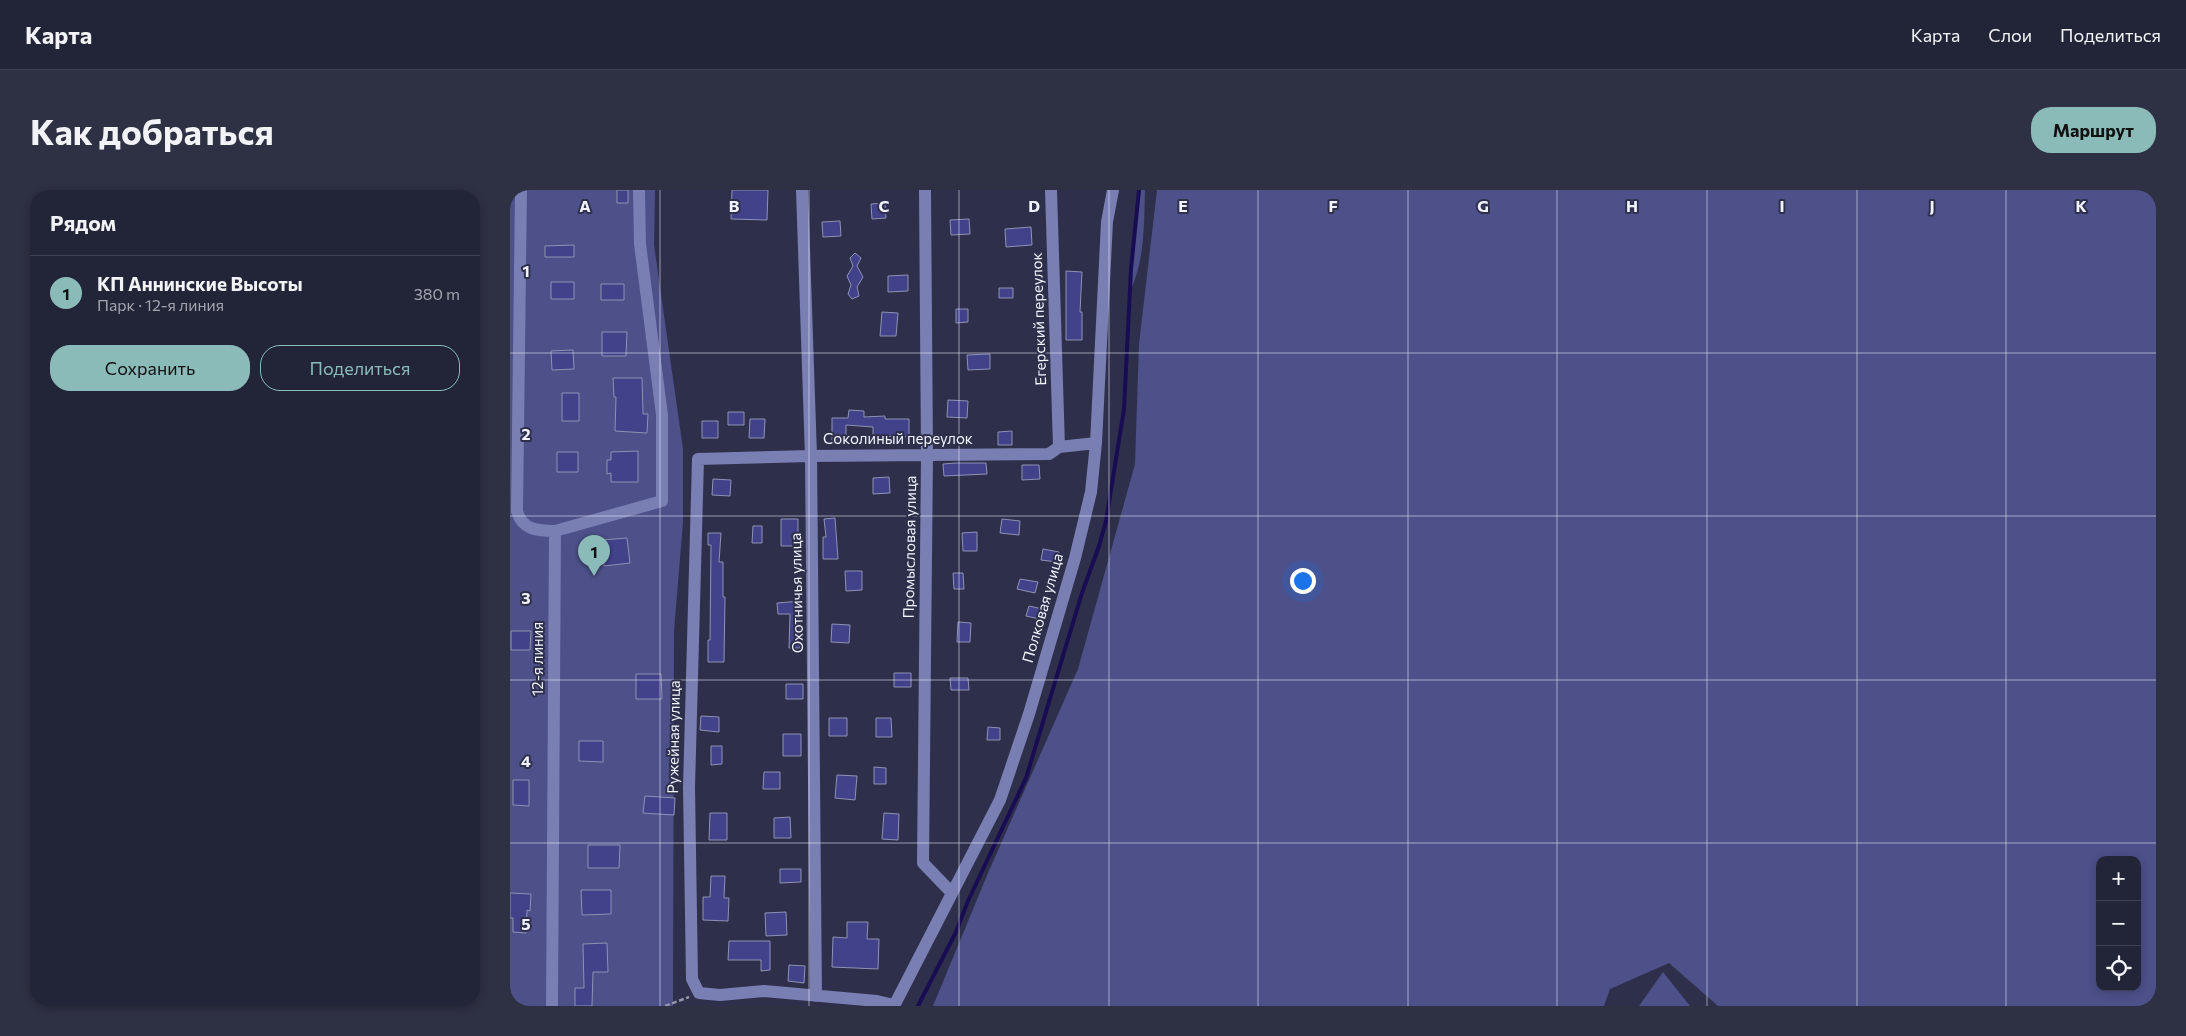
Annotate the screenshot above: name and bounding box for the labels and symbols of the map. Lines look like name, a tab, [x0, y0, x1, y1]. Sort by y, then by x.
text: A	[579, 196, 591, 215]
text: B	[729, 196, 740, 215]
text: C	[879, 196, 890, 215]
text: D	[1028, 196, 1040, 215]
text: E	[1178, 196, 1188, 215]
text: F	[1328, 196, 1338, 215]
text: G	[1477, 196, 1489, 215]
text: H	[1626, 196, 1638, 215]
text: I	[1779, 196, 1785, 215]
text: J	[1929, 196, 1935, 215]
text: K	[2075, 196, 2087, 215]
street label: Егерский переулок	[1027, 252, 1049, 386]
text: 1	[522, 261, 530, 280]
text: 2	[521, 424, 531, 443]
street label: Соколиный переулок	[823, 429, 973, 447]
street label: Промысловая улица	[899, 475, 919, 619]
street label: Охотничья улица	[786, 533, 806, 653]
pin: 1	[578, 535, 610, 576]
street label: Полковая улица	[1018, 551, 1066, 664]
your location	[1290, 568, 1316, 594]
text: 3	[521, 588, 531, 607]
street label: 12-я линия	[528, 622, 546, 696]
street label: Ружейная улица	[663, 680, 683, 794]
text: 4	[521, 751, 531, 770]
text: 5	[521, 914, 531, 933]

